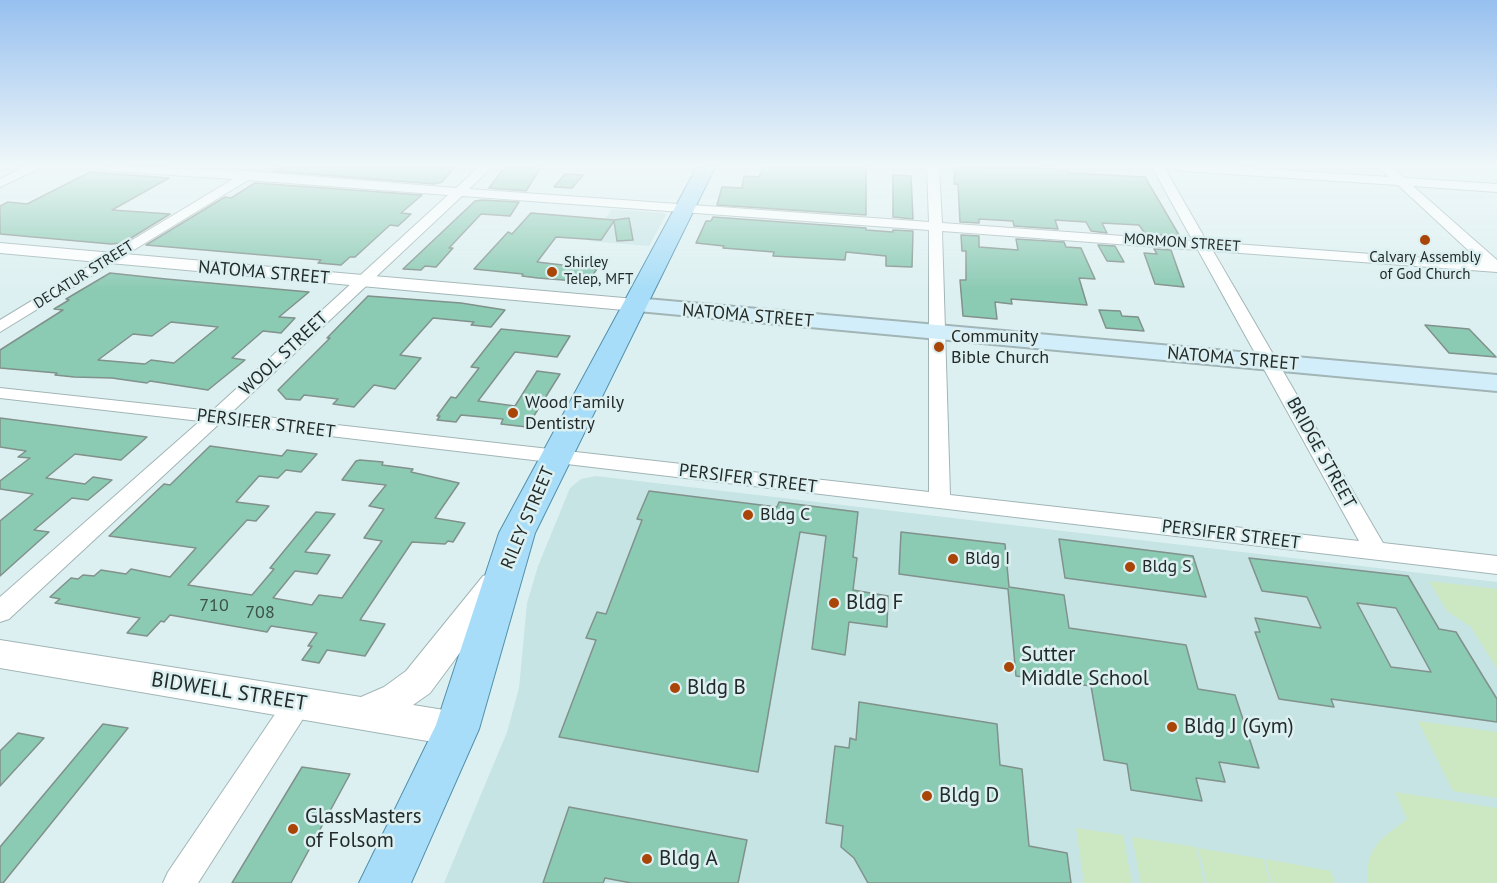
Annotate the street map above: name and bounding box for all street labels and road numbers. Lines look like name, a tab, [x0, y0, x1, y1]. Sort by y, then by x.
street label: MORMON STREET	[1123, 230, 1241, 256]
street label: DECATUR STREET	[31, 237, 137, 313]
street label: NATOMA STREET	[197, 256, 331, 290]
street label: NATOMA STREET	[681, 299, 815, 333]
street label: WOOL STREET	[235, 308, 333, 400]
street label: NATOMA STREET	[1166, 342, 1300, 376]
street label: BRIDGE STREET	[1282, 394, 1360, 512]
street label: PERSIFER STREET	[196, 405, 336, 443]
street label: PERSIFER STREET	[678, 460, 818, 498]
street label: RILEY STREET	[497, 463, 559, 573]
street label: PERSIFER STREET	[1161, 516, 1301, 554]
street label: BIDWELL STREET	[149, 667, 309, 717]

